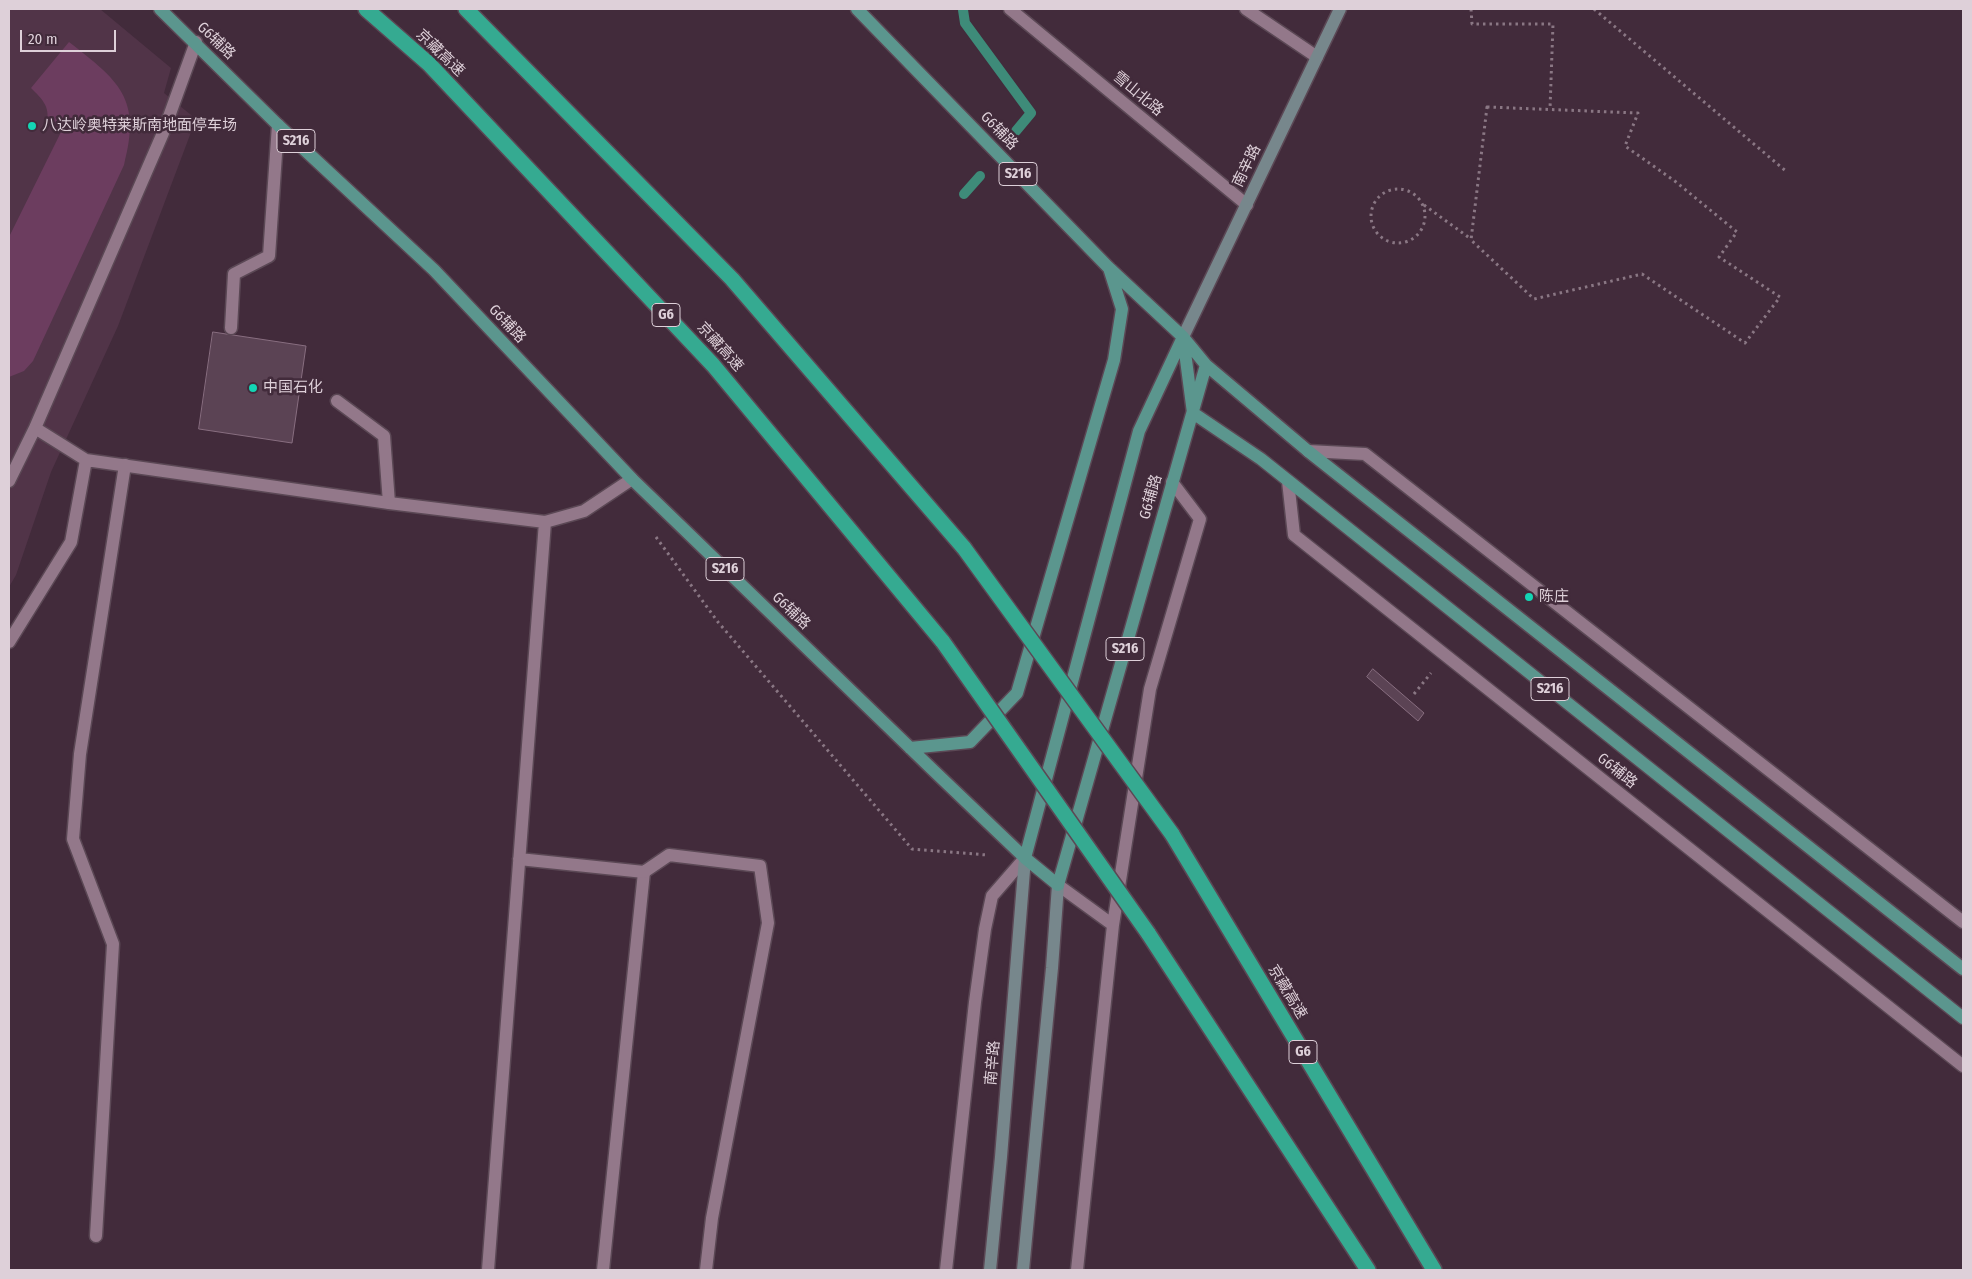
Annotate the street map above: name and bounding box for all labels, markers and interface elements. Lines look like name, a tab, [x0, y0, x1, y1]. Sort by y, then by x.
street label: G6辅路	[193, 19, 239, 63]
scale bar	[22, 20, 119, 52]
street label: 京藏高速	[412, 26, 468, 80]
text: 20 m	[28, 30, 58, 48]
street label: 雪山北路	[1109, 68, 1167, 120]
street label: G6辅路	[977, 108, 1021, 154]
place label: 八达岭奥特莱斯南地面停车场	[42, 117, 237, 135]
marker: 八达岭奥特莱斯南地面停车场	[26, 120, 38, 132]
road number: S216	[277, 130, 315, 152]
street label: 南辛路	[1229, 142, 1265, 190]
road number: S216	[999, 162, 1037, 185]
street label: G6辅路	[485, 301, 529, 347]
road number: G6	[652, 304, 680, 326]
street label: 京藏高速	[693, 319, 747, 375]
place label: 中国石化	[263, 379, 323, 397]
marker: 中国石化	[247, 382, 259, 394]
street label: G6辅路	[1136, 472, 1166, 522]
road number: S216	[706, 558, 744, 580]
place label: 陈庄	[1539, 588, 1569, 606]
street label: G6辅路	[768, 589, 814, 633]
marker: 陈庄	[1523, 591, 1535, 603]
road number: S216	[1106, 638, 1144, 661]
road number: S216	[1531, 678, 1569, 701]
street label: G6辅路	[1593, 750, 1641, 792]
street label: 京藏高速	[1264, 962, 1310, 1022]
street label: 南辛路	[982, 1040, 1004, 1086]
road number: G6	[1289, 1040, 1317, 1064]

